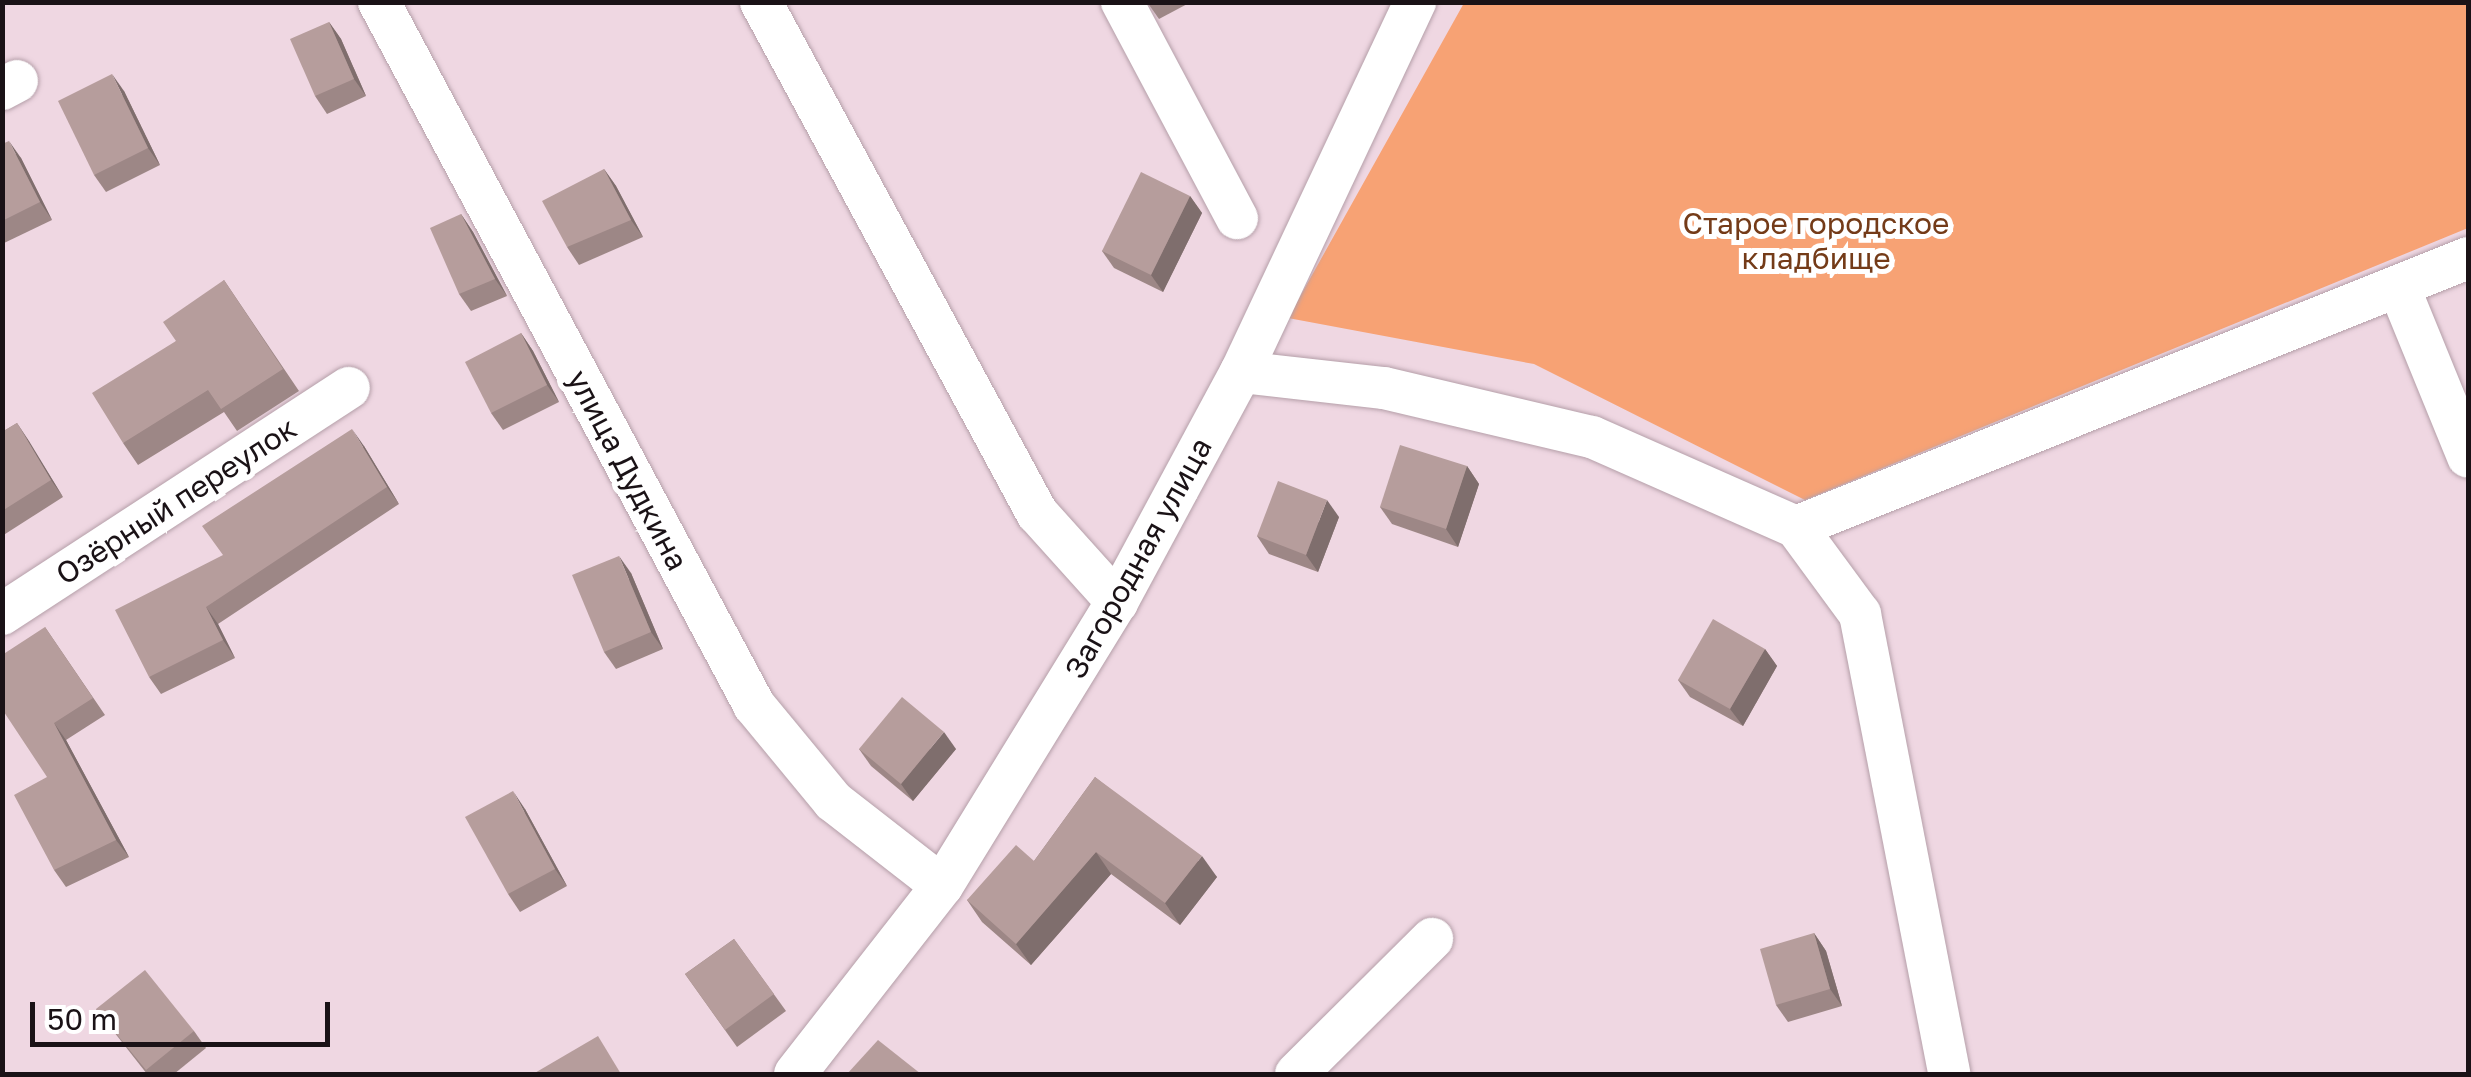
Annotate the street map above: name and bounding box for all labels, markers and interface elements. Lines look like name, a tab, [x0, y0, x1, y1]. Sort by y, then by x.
park label: Старое городское кладбище	[1683, 205, 1949, 276]
street label: улица Дудкина	[560, 364, 696, 576]
street label: Озёрный переулок	[49, 410, 303, 592]
street label: Загородная улица	[1057, 431, 1219, 685]
scale bar	[35, 982, 335, 1044]
text: 50 m	[47, 1001, 117, 1037]

